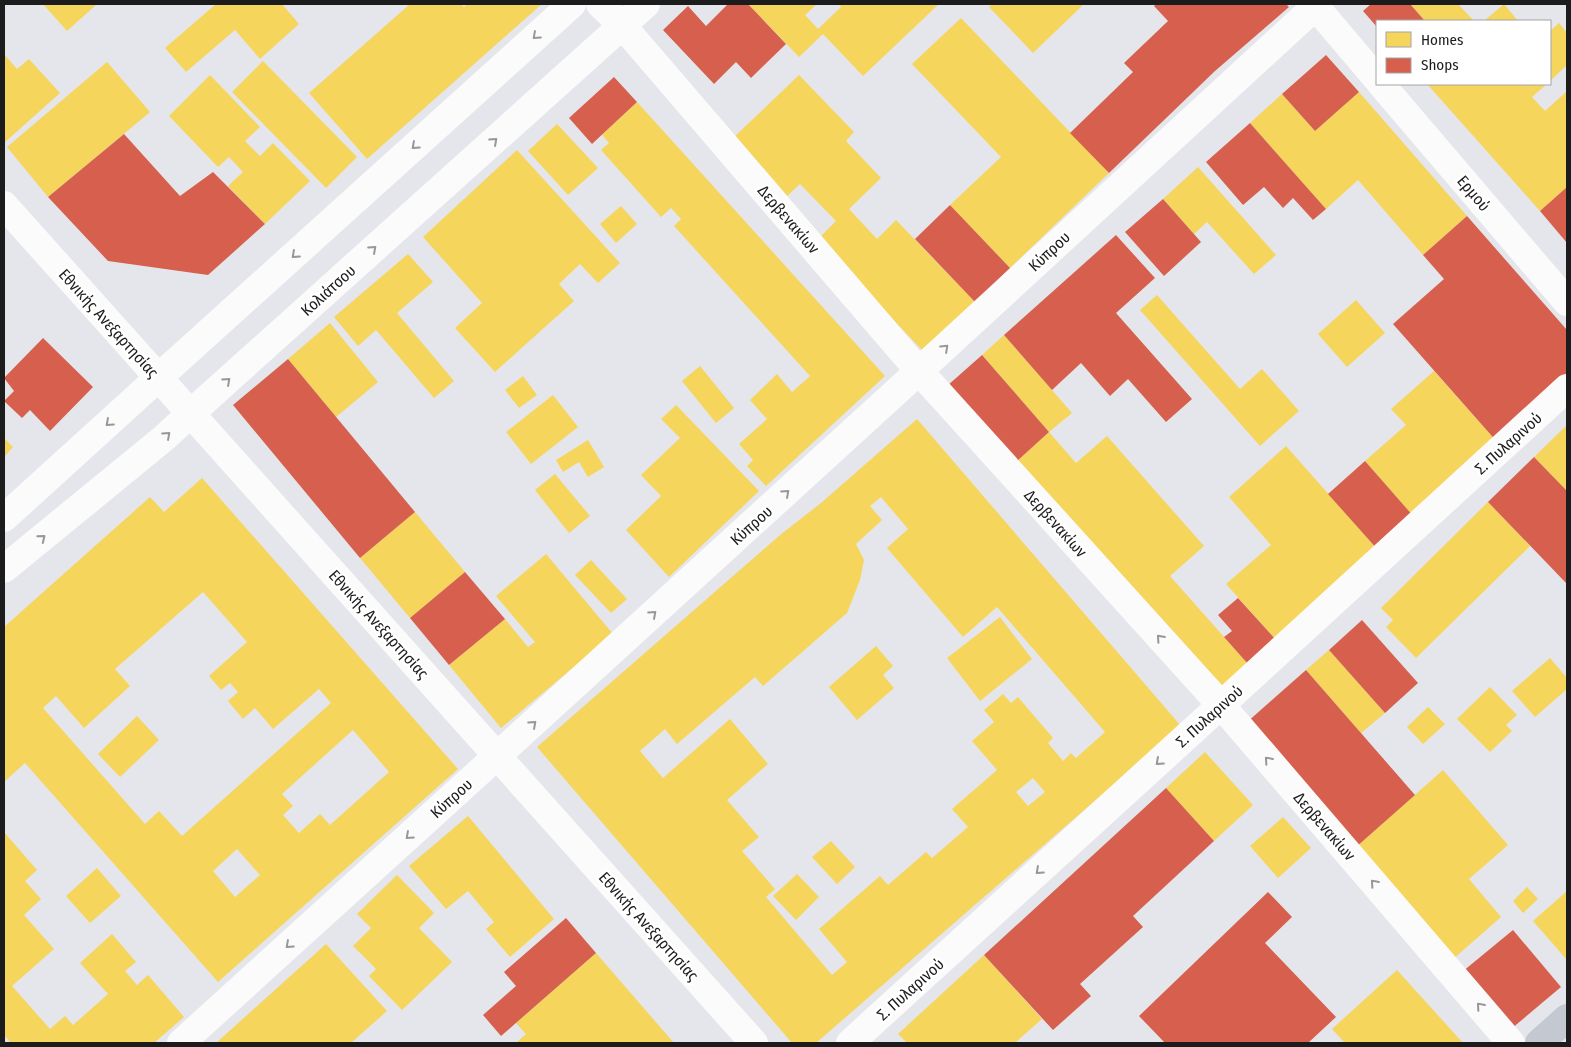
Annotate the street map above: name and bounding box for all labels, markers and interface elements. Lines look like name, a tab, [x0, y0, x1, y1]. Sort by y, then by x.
legend	[1376, 20, 1551, 85]
one-way arrow	[532, 31, 541, 40]
text: Homes	[1421, 31, 1463, 49]
text: Shops	[1421, 56, 1459, 74]
one-way arrow	[489, 137, 498, 146]
one-way arrow	[412, 140, 421, 149]
street label: Ερμού	[1453, 172, 1494, 215]
street label: Δερβενακίων	[754, 181, 823, 257]
street label: Κύπρου	[1025, 227, 1074, 275]
one-way arrow	[368, 246, 377, 255]
one-way arrow	[291, 249, 300, 258]
street label: Κολιάτσου	[297, 261, 360, 320]
street label: Εθνικής Ανεξαρτησίας	[55, 265, 163, 382]
one-way arrow	[939, 345, 948, 354]
one-way arrow	[221, 378, 230, 387]
street label: Σ. Πυλαρινού	[1471, 408, 1546, 478]
one-way arrow	[106, 417, 115, 426]
one-way arrow	[162, 432, 171, 441]
street label: Δερβενακίων	[1020, 486, 1091, 561]
one-way arrow	[780, 490, 789, 499]
street label: Κύπρου	[726, 502, 776, 549]
one-way arrow	[36, 535, 45, 544]
street label: Εθνικής Ανεξαρτησίας	[325, 566, 433, 683]
one-way arrow	[647, 611, 656, 620]
one-way arrow	[1157, 635, 1166, 644]
street label: Σ. Πυλαρινού	[1172, 681, 1247, 751]
one-way arrow	[527, 720, 536, 729]
one-way arrow	[1155, 756, 1164, 765]
one-way arrow	[1265, 757, 1273, 766]
street label: Κύπρου	[426, 775, 476, 822]
street label: Δερβενακίων	[1290, 788, 1359, 864]
one-way arrow	[405, 830, 414, 839]
one-way arrow	[1035, 865, 1044, 874]
street label: Εθνικής Ανεξαρτησίας	[595, 868, 703, 985]
one-way arrow	[1370, 880, 1379, 889]
one-way arrow	[285, 939, 294, 948]
street label: Σ. Πυλαρινού	[873, 954, 948, 1024]
one-way arrow	[1476, 1003, 1485, 1012]

